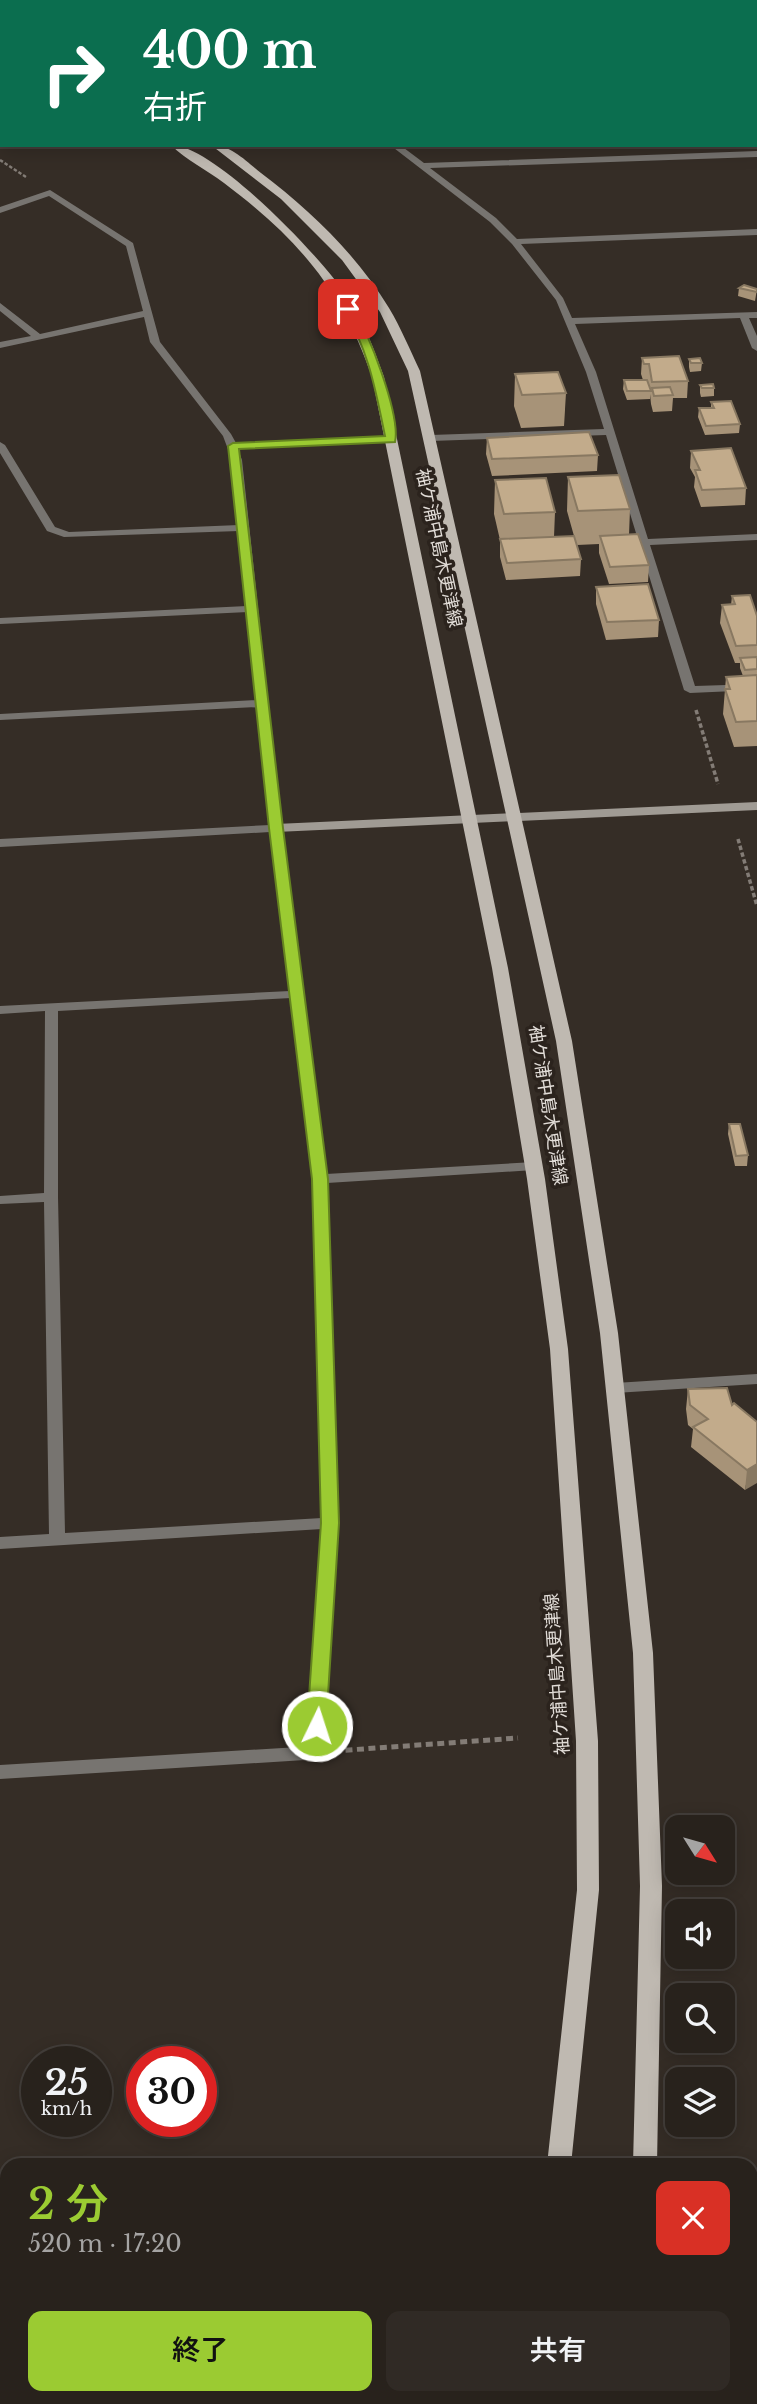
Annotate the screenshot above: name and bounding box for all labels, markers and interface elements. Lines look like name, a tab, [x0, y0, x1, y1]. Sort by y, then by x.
text: 400 m	[143, 20, 317, 81]
icon: right	[28, 28, 119, 119]
text: 右折	[143, 87, 207, 127]
pin	[318, 279, 378, 339]
icon: arrive	[329, 290, 367, 328]
street label: 袖ケ浦中島木更津線	[411, 466, 467, 630]
street label: 袖ケ浦中島木更津線	[524, 1023, 572, 1187]
street label: 袖ケ浦中島木更津線	[540, 1592, 574, 1756]
position arrow	[280, 1689, 354, 1763]
north arrow	[665, 1815, 735, 1885]
map controls	[665, 1815, 735, 2137]
button: sound	[665, 1899, 735, 1969]
button: search	[665, 1983, 735, 2053]
speed limit sign: 30	[126, 2046, 217, 2137]
text: 25	[45, 2061, 88, 2104]
button: layers	[665, 2067, 735, 2137]
text: km/h	[41, 2098, 92, 2120]
text: 2 分	[28, 2178, 108, 2230]
button: close	[656, 2181, 730, 2255]
text: 520 m · 17:20	[28, 2230, 182, 2258]
button: 終了	[28, 2311, 372, 2391]
button: 共有	[386, 2311, 730, 2391]

